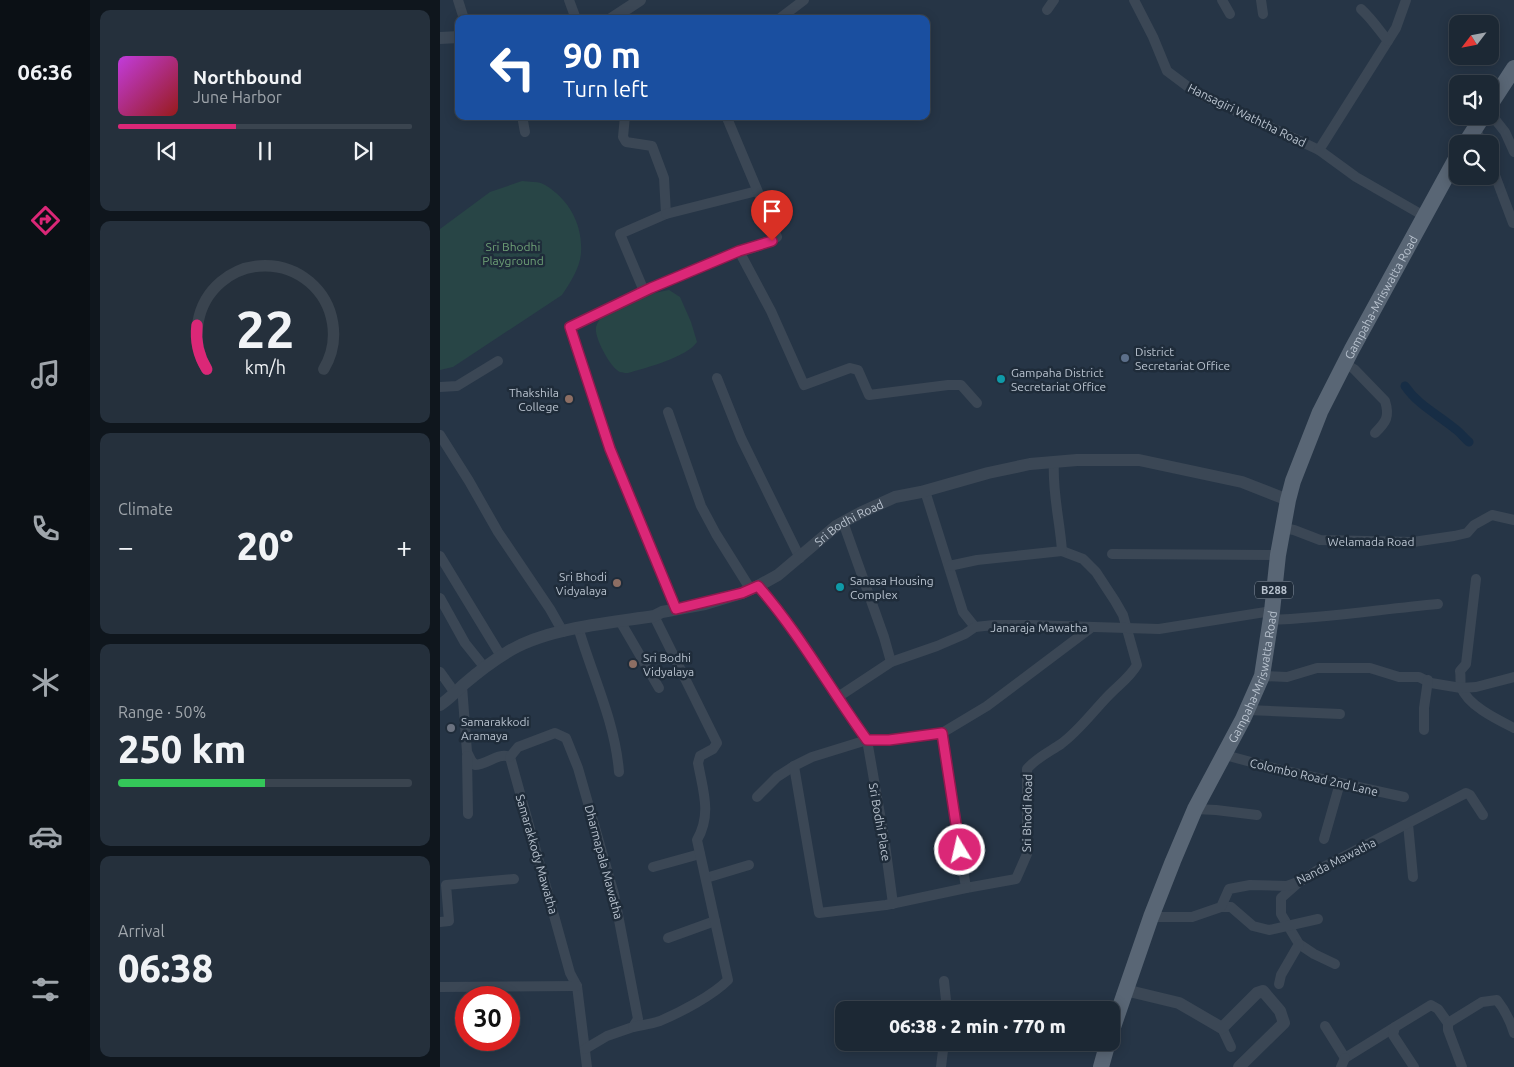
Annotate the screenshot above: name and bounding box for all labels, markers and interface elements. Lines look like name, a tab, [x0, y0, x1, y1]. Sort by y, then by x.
north arrow	[1449, 15, 1499, 65]
map controls	[1449, 15, 1499, 185]
icon: left	[480, 35, 545, 100]
text: 90 m	[563, 35, 641, 75]
text: 06:36	[17, 59, 73, 84]
text: Northbound	[193, 66, 302, 88]
button: sound	[1449, 75, 1499, 125]
text: Turn left	[563, 76, 648, 101]
street label: Hansagiri Waththa Road	[1186, 81, 1308, 149]
text: June Harbor	[193, 88, 282, 106]
button: search	[1449, 135, 1499, 185]
icon: previous	[153, 137, 181, 165]
icon: pause	[251, 137, 279, 165]
icon: next	[349, 137, 377, 165]
pin	[751, 190, 793, 241]
icon: arrive	[758, 197, 786, 225]
icon: directions	[28, 203, 63, 238]
street label: Gampaha-Mriswatta Road	[1342, 233, 1419, 361]
park label: Sri Bhodhi Playground	[482, 240, 544, 267]
text: 22	[236, 300, 294, 358]
place label: District Secretariat Office	[1135, 345, 1230, 372]
marker: District Secretariat Office	[1119, 352, 1131, 364]
icon: music	[28, 357, 63, 392]
text: km/h	[244, 357, 286, 377]
place label: Gampaha District Secretariat Office	[1011, 366, 1106, 393]
marker: Gampaha District Secretariat Office	[995, 373, 1007, 385]
place label: Thakshila College	[509, 386, 559, 413]
marker: Thakshila College	[563, 393, 575, 405]
street label: Sri Bodhi Road	[812, 497, 885, 548]
text: Climate	[118, 500, 173, 518]
icon: phone	[28, 511, 63, 546]
text: 20°	[237, 525, 293, 567]
text: −	[118, 531, 134, 562]
text: +	[396, 531, 412, 562]
street label: Welamada Road	[1327, 535, 1415, 548]
place label: Sri Bhodi Vidyalaya	[556, 570, 607, 597]
place label: Sanasa Housing Complex	[850, 574, 934, 601]
marker: Sri Bhodi Vidyalaya	[611, 577, 623, 589]
marker: Sanasa Housing Complex	[834, 581, 846, 593]
road number: B288	[1255, 582, 1293, 598]
street label: Gampaha-Mriswatta Road	[1225, 610, 1278, 745]
street label: Janaraja Mawatha	[990, 621, 1088, 634]
place label: Sri Bodhi Vidyalaya	[643, 651, 694, 678]
marker: Sri Bodhi Vidyalaya	[627, 658, 639, 670]
icon: climate	[28, 665, 63, 700]
text: Range · 50%	[118, 703, 206, 721]
place label: Samarakkodi Aramaya	[461, 715, 530, 742]
marker: Samarakkodi Aramaya	[445, 722, 457, 734]
text: 250 km	[118, 728, 246, 770]
street label: Colombo Road 2nd Lane	[1249, 756, 1379, 798]
street label: Sri Bhodi Road	[1020, 774, 1034, 852]
street label: Sri Bodhi Place	[867, 782, 893, 862]
street label: Samarakkody Mawatha	[514, 793, 560, 915]
street label: Dharmapala Mawatha	[582, 804, 626, 920]
icon: car	[28, 819, 63, 854]
position arrow	[933, 823, 985, 875]
street label: Nanda Mawatha	[1294, 835, 1378, 887]
text: Arrival	[118, 922, 165, 940]
text: 06:38	[118, 947, 213, 989]
icon: filters	[28, 972, 63, 1007]
speed limit sign: 30	[455, 986, 520, 1051]
text: 06:38 · 2 min · 770 m	[889, 1015, 1066, 1037]

